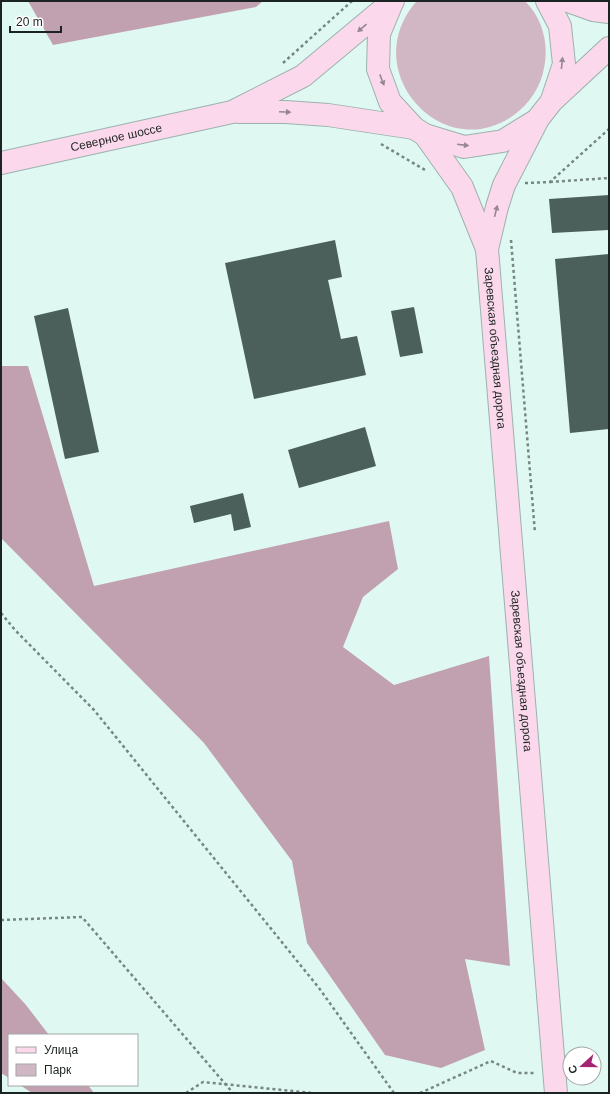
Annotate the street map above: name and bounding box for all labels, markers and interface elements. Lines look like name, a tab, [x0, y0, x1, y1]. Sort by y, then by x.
scale bar	[10, 8, 61, 34]
text: 20 m	[16, 15, 43, 29]
one-way arrow	[357, 23, 368, 32]
one-way arrow	[559, 57, 566, 70]
one-way arrow	[380, 74, 386, 86]
one-way arrow	[279, 109, 292, 115]
street label: Северное шоссе	[69, 121, 164, 154]
one-way arrow	[456, 142, 469, 148]
one-way arrow	[493, 205, 499, 217]
street label: Заревская объездная дорога	[482, 267, 509, 430]
street label: Заревская объездная дорога	[508, 590, 535, 753]
legend	[8, 1034, 138, 1086]
text: Улица	[44, 1043, 78, 1057]
north arrow	[562, 1046, 602, 1086]
text: Парк	[44, 1063, 72, 1077]
text: С	[566, 1064, 580, 1075]

